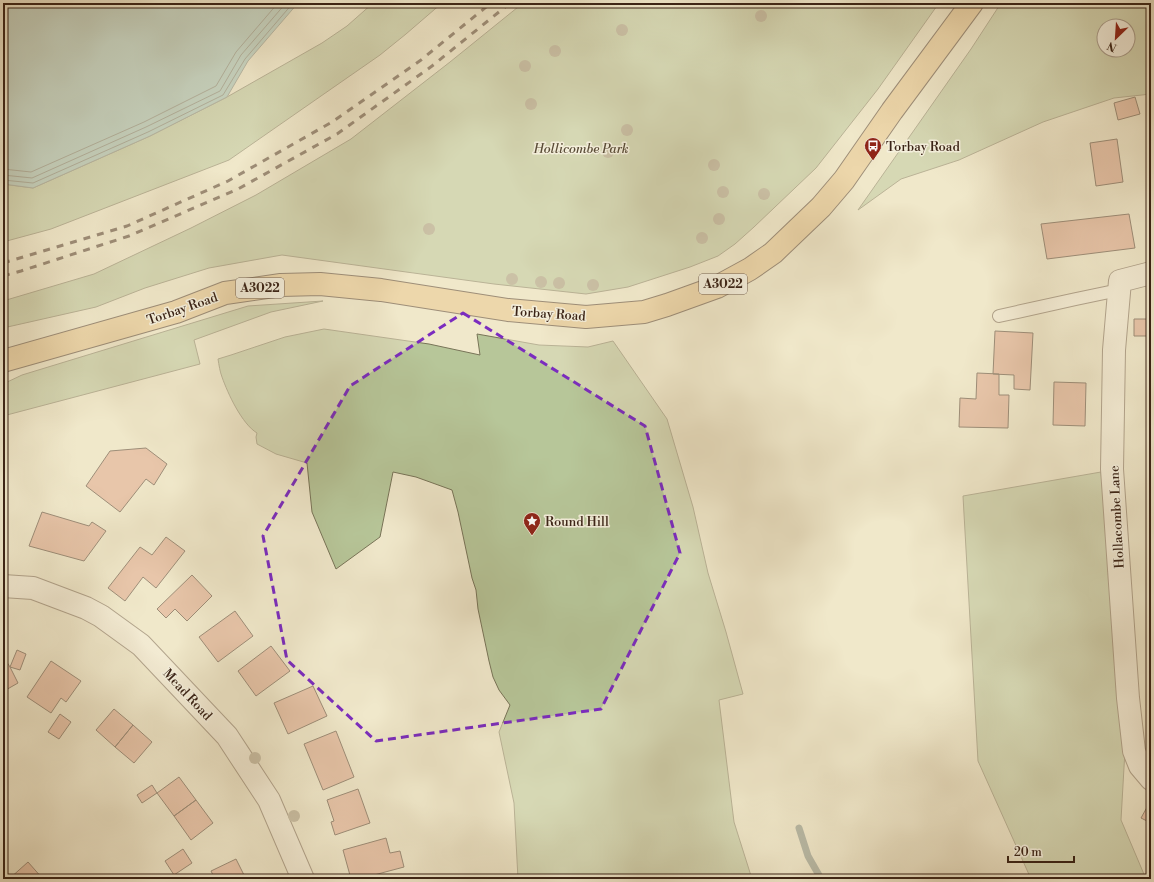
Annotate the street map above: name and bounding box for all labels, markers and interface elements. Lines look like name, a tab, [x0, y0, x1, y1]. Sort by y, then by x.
north arrow	[1096, 18, 1136, 58]
text: N	[1105, 38, 1119, 54]
bus stop icon: Torbay Road	[863, 136, 883, 161]
place label: Torbay Road	[886, 139, 960, 155]
park label: Hollicombe Park	[532, 141, 629, 157]
road number: A3022	[699, 274, 747, 294]
road number: A3022	[236, 278, 284, 298]
street label: Torbay Road	[145, 289, 220, 329]
street label: Torbay Road	[512, 303, 587, 325]
street label: Hollacombe Lane	[1106, 464, 1128, 569]
place icon: Round Hill	[522, 511, 542, 536]
place label: Round Hill	[545, 514, 609, 530]
street label: Mead Road	[159, 666, 216, 724]
scale bar	[1008, 838, 1074, 864]
text: 20 m	[1014, 845, 1042, 860]

